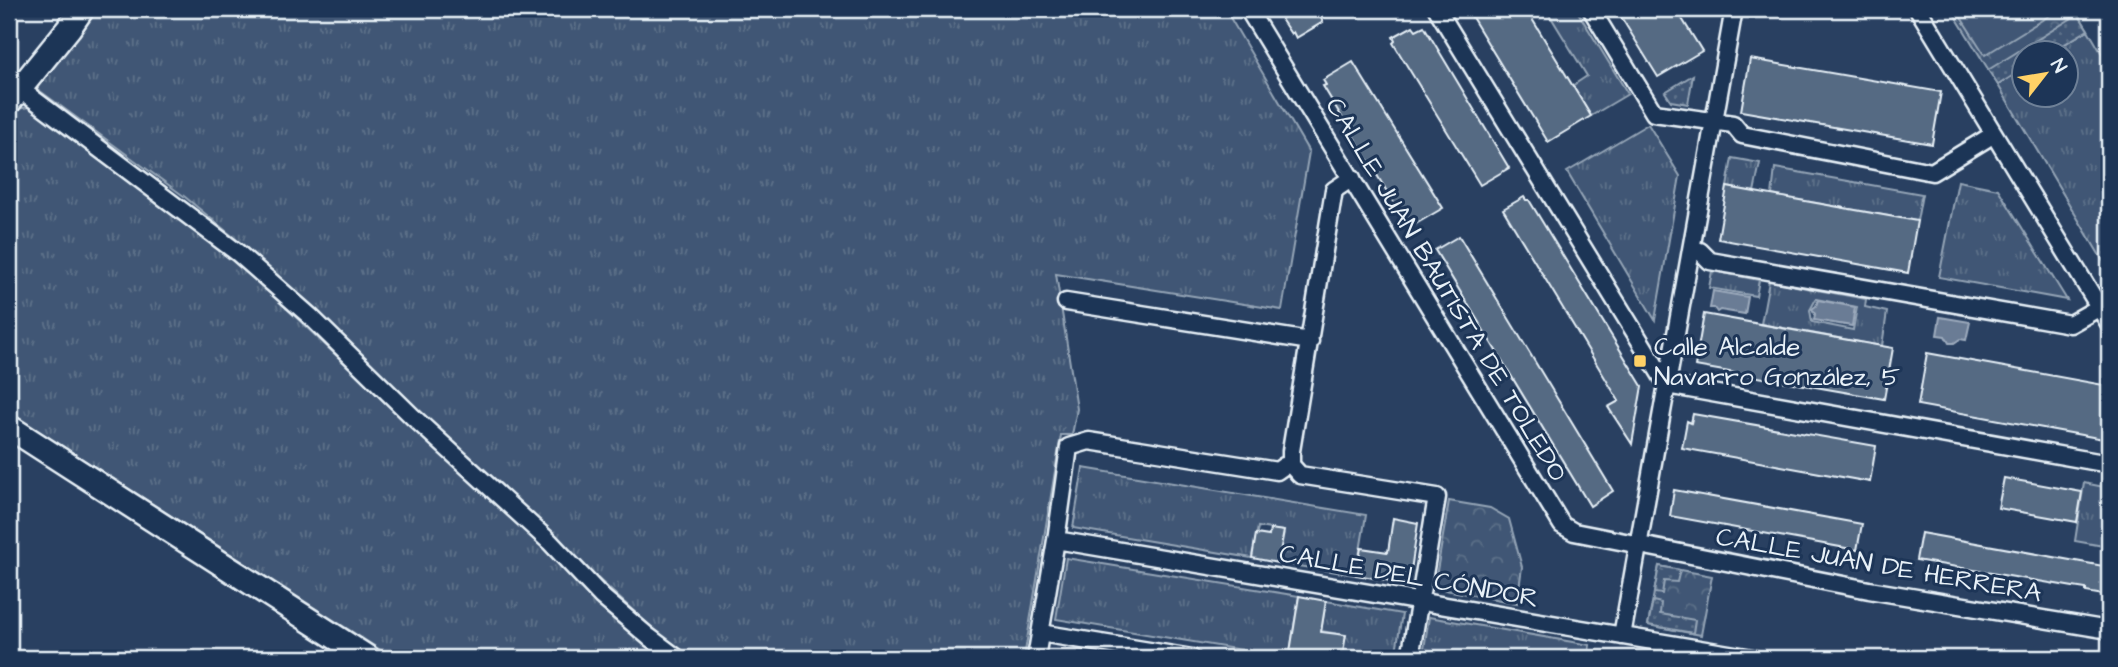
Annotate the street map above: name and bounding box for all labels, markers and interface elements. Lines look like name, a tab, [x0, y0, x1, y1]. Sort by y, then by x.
north arrow	[2010, 38, 2080, 108]
text: N	[2044, 54, 2073, 78]
street label: CALLE JUAN BAUTISTA DE TOLEDO	[1317, 91, 1575, 488]
place label: Calle Alcalde Navarro González, 5	[1654, 329, 1900, 395]
marker: Calle Alcalde Navarro González, 5	[1632, 353, 1648, 369]
street label: CALLE JUAN DE HERRERA	[1713, 519, 2045, 611]
street label: CALLE DEL CÓNDOR	[1276, 535, 1541, 616]

